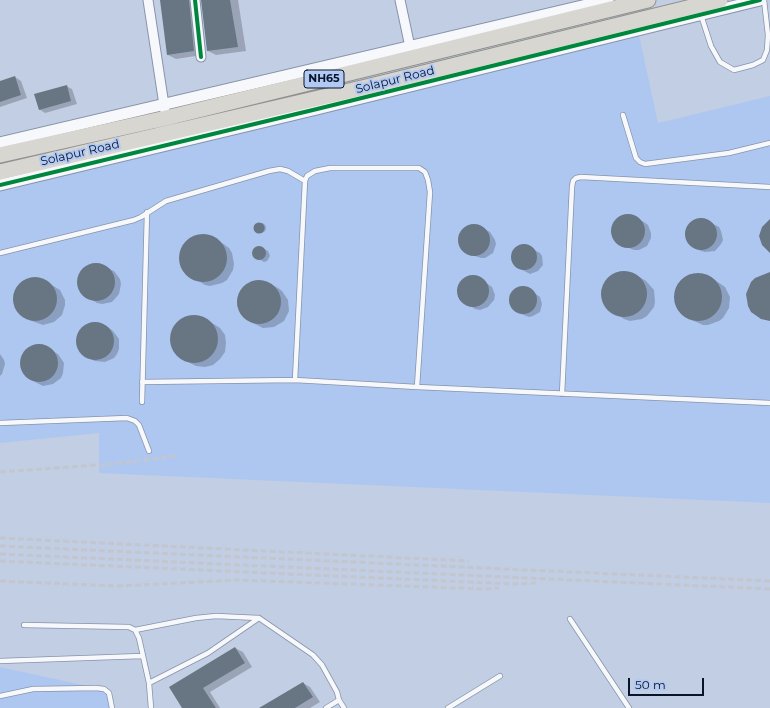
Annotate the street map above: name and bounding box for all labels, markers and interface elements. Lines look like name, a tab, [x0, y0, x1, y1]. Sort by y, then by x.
street label: Solapur Road	[354, 63, 436, 97]
road number: NH65	[304, 70, 344, 88]
street label: Solapur Road	[39, 137, 121, 169]
scale bar	[630, 670, 706, 696]
text: 50 m	[635, 677, 666, 692]

